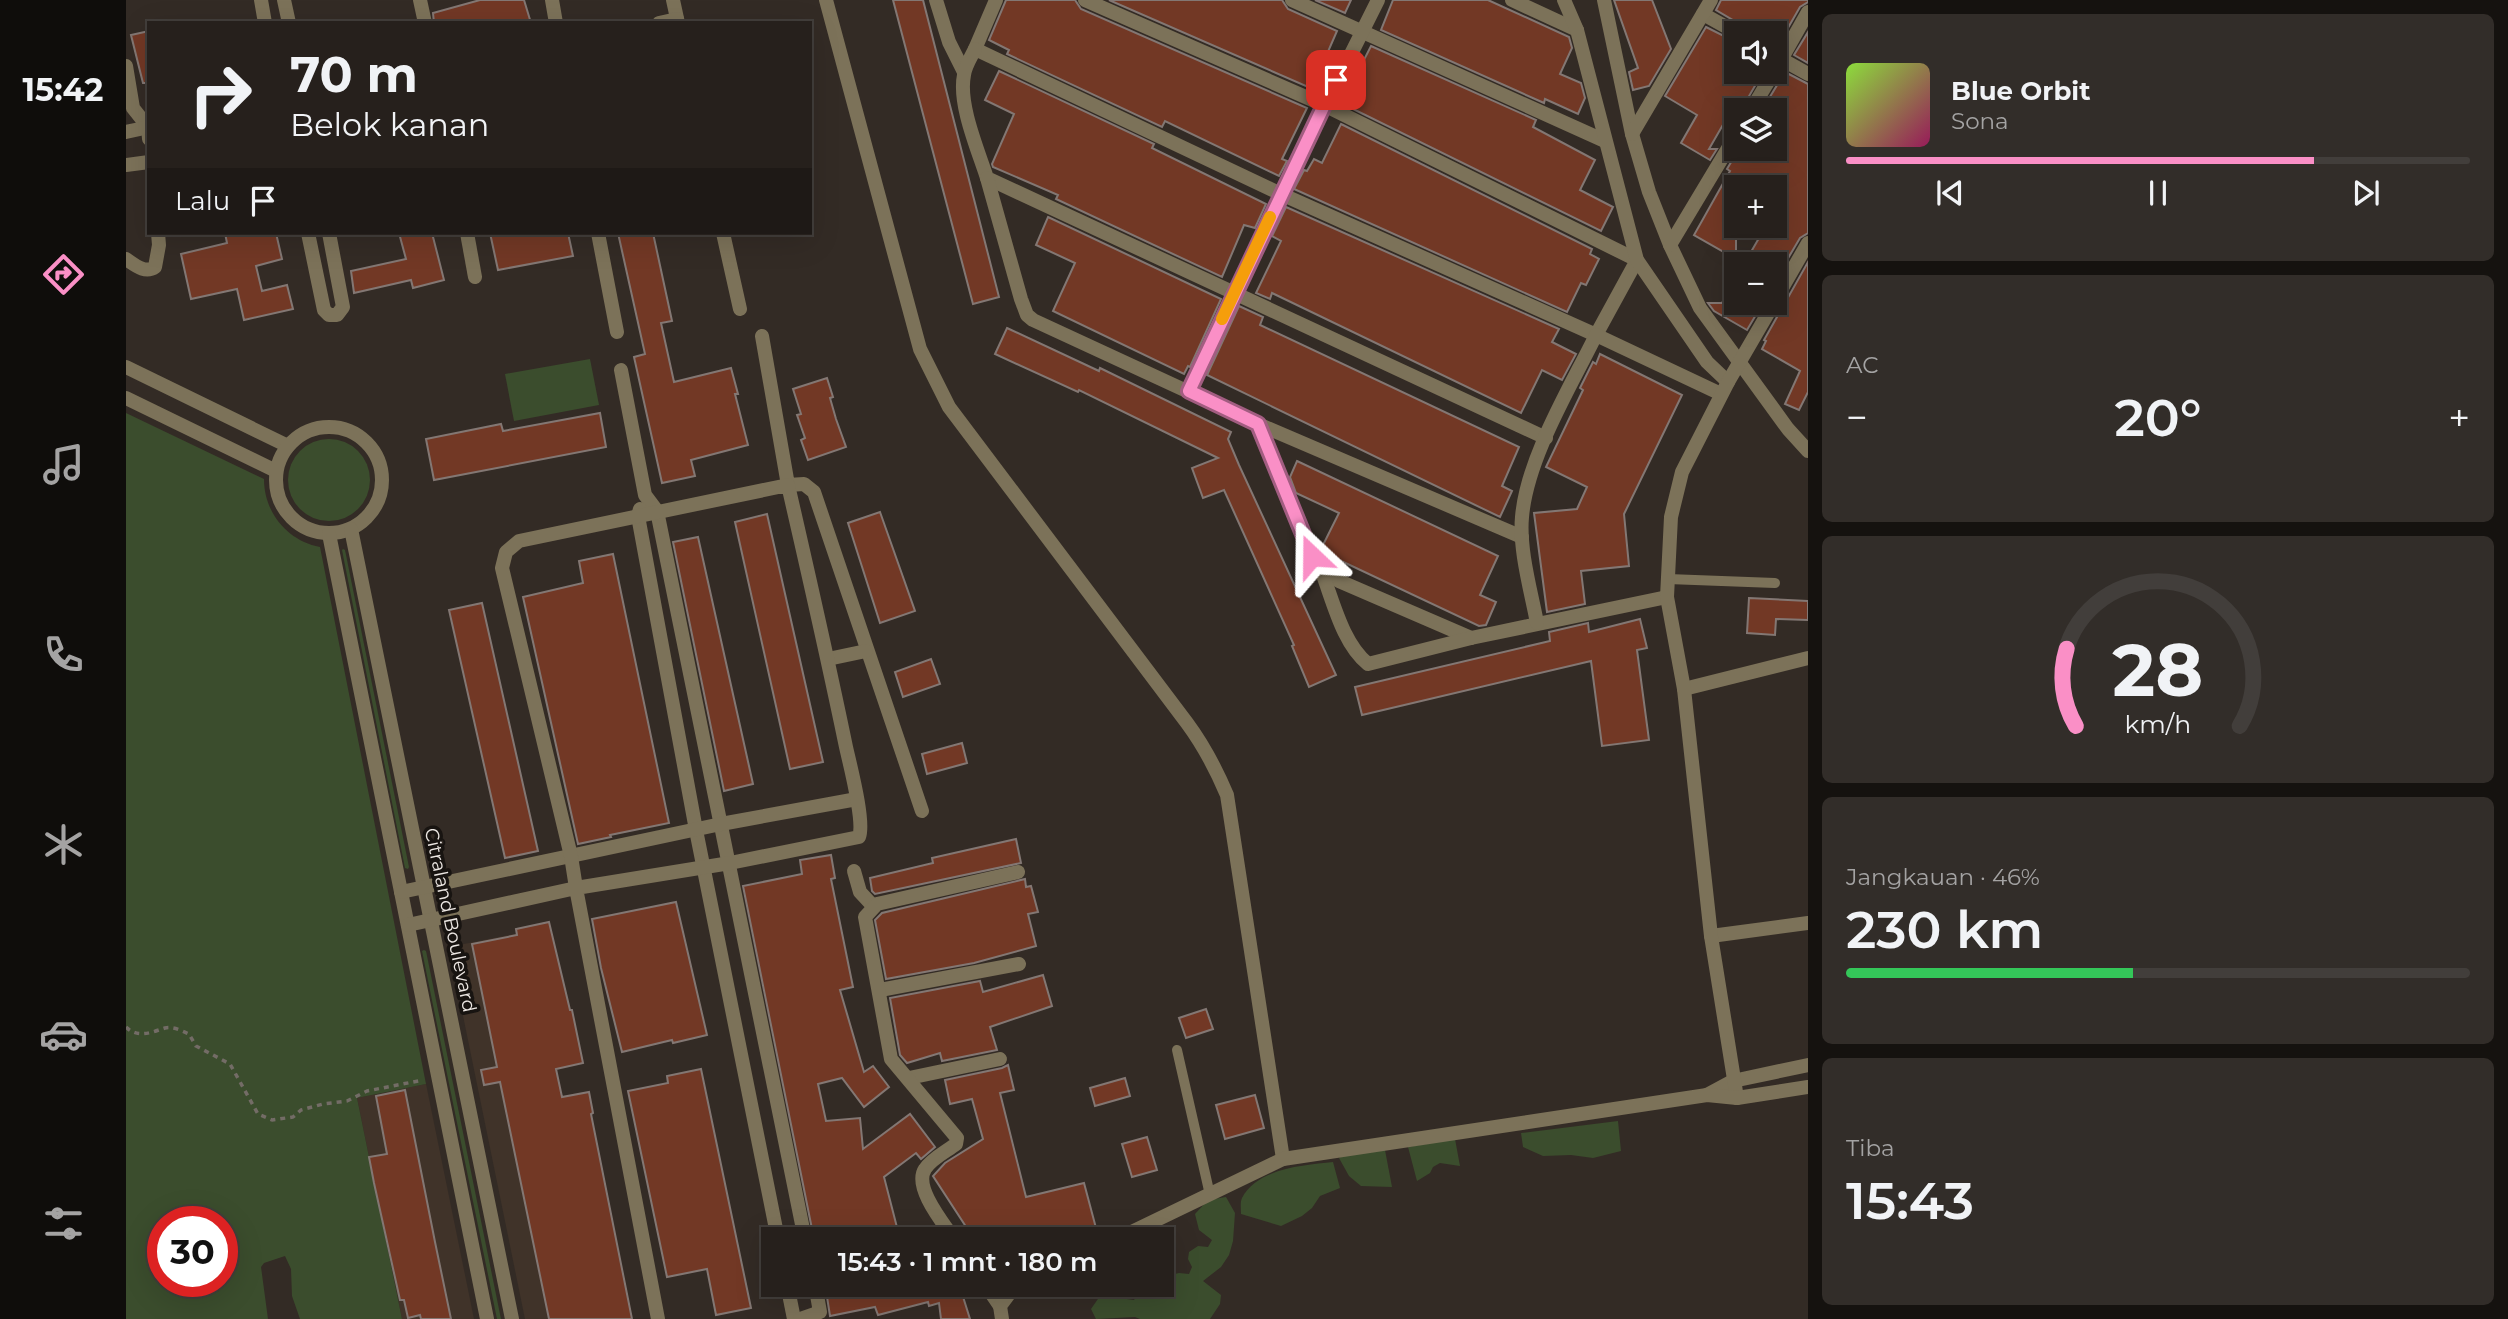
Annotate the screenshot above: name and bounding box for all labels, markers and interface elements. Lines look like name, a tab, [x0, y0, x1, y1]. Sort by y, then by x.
map controls	[1724, 21, 1787, 315]
button: sound	[1724, 21, 1787, 84]
text: 70 m	[290, 45, 418, 104]
icon: right	[175, 49, 266, 140]
pin	[1306, 50, 1366, 110]
icon: arrive	[1317, 61, 1355, 99]
text: 15:42	[23, 70, 103, 109]
text: Blue Orbit	[1951, 75, 2090, 107]
button: layers	[1724, 98, 1787, 161]
text: Belok kanan	[290, 105, 490, 144]
text: Sona	[1951, 107, 2009, 135]
icon: previous	[1931, 174, 1969, 212]
icon: pause	[2139, 174, 2177, 212]
icon: next	[2347, 174, 2385, 212]
button: +	[1724, 175, 1787, 238]
icon: arrive	[244, 182, 282, 220]
text: Lalu	[175, 185, 230, 217]
icon: directions	[39, 250, 88, 299]
button: −	[1724, 252, 1787, 315]
text: AC	[1846, 351, 1879, 379]
text: 20°	[2114, 386, 2202, 449]
text: −	[1846, 394, 1868, 441]
text: +	[2448, 394, 2470, 441]
icon: music	[39, 440, 88, 489]
position arrow	[1275, 519, 1349, 593]
text: 28	[2113, 626, 2204, 714]
icon: phone	[39, 630, 88, 679]
text: km/h	[2125, 708, 2191, 738]
icon: climate	[39, 820, 88, 869]
street label: Citraland Boulevard	[420, 826, 481, 1014]
text: Jangkauan · 46%	[1846, 863, 2040, 891]
text: 230 km	[1846, 898, 2043, 961]
icon: car	[39, 1010, 88, 1059]
text: Tiba	[1846, 1134, 1894, 1162]
text: 15:43	[1846, 1169, 1974, 1232]
icon: filters	[39, 1199, 88, 1248]
speed limit sign: 30	[147, 1206, 238, 1297]
text: 15:43 · 1 mnt · 180 m	[838, 1246, 1097, 1278]

